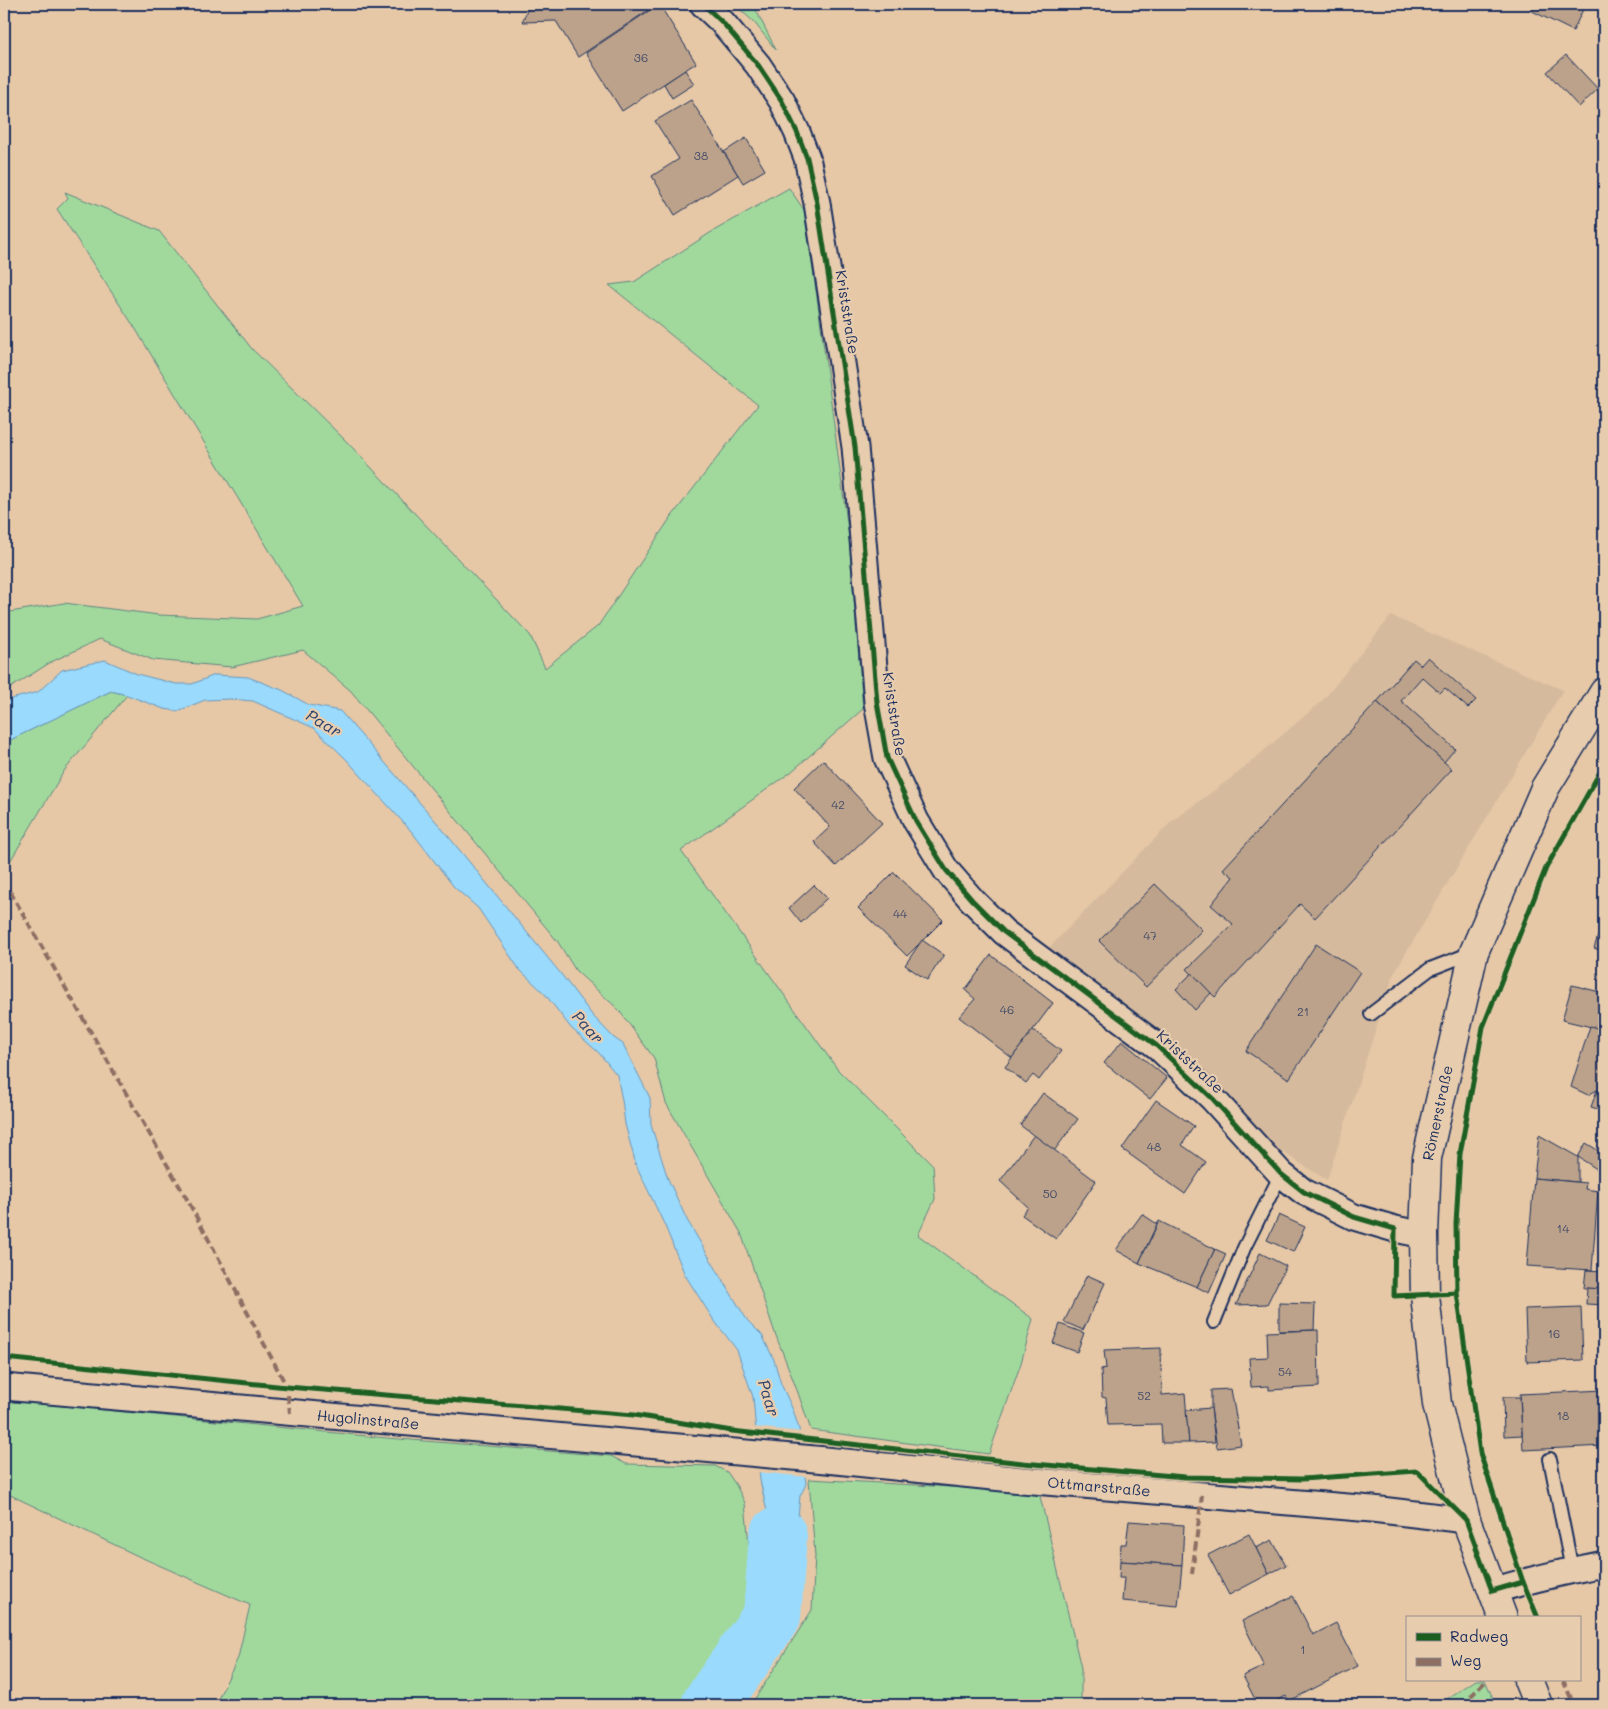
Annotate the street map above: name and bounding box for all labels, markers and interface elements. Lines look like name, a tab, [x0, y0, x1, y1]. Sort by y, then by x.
house number: 36	[634, 49, 648, 65]
house number: 38	[694, 147, 708, 163]
street label: Kriststraße	[831, 268, 864, 355]
street label: Kriststraße	[878, 670, 911, 757]
water label: Paar	[303, 704, 346, 741]
house number: 42	[831, 796, 845, 812]
house number: 44	[893, 905, 907, 921]
house number: 47	[1143, 927, 1157, 943]
house number: 46	[1000, 1001, 1014, 1017]
house number: 21	[1297, 1003, 1309, 1019]
water label: Paar	[568, 1006, 609, 1048]
street label: Kriststraße	[1153, 1025, 1228, 1097]
street label: Römerstraße	[1417, 1063, 1457, 1162]
house number: 48	[1147, 1138, 1161, 1154]
house number: 50	[1043, 1185, 1058, 1201]
house number: 14	[1557, 1220, 1569, 1236]
house number: 16	[1548, 1325, 1560, 1341]
house number: 54	[1278, 1363, 1292, 1379]
water label: Paar	[754, 1377, 785, 1419]
house number: 52	[1137, 1387, 1151, 1403]
street label: Hugolinstraße	[316, 1405, 420, 1433]
house number: 18	[1557, 1407, 1569, 1423]
street label: Ottmarstraße	[1047, 1472, 1152, 1500]
legend	[1406, 1616, 1580, 1682]
text: Radweg	[1450, 1626, 1508, 1646]
house number: 1	[1300, 1641, 1306, 1657]
text: Weg	[1450, 1650, 1481, 1670]

